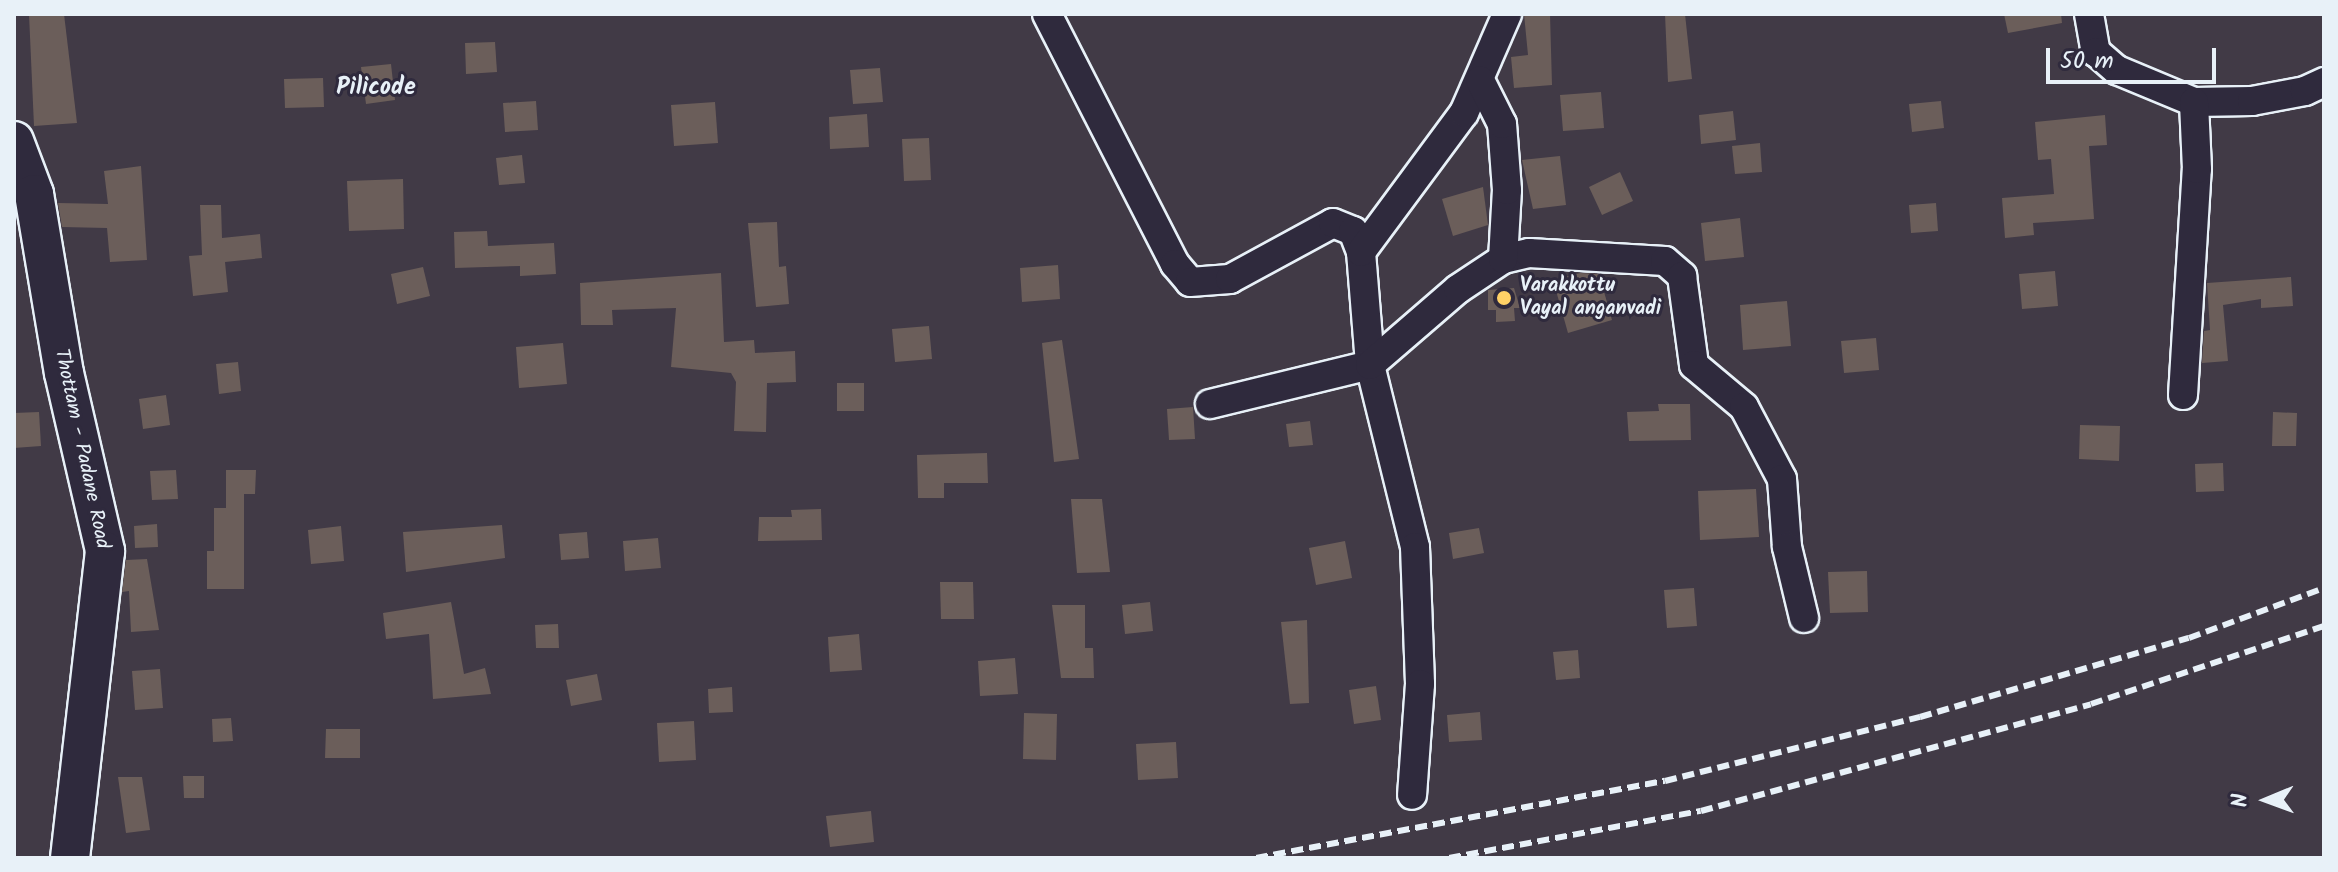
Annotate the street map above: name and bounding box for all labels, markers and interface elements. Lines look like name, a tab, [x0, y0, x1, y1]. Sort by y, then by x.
scale bar	[2050, 32, 2220, 82]
text: 50 m	[2060, 42, 2114, 81]
district label: Pilicode	[336, 74, 416, 102]
place label: Varakkottu Vayal anganvadi	[1520, 274, 1661, 321]
marker: Varakkottu Vayal anganvadi	[1495, 289, 1513, 307]
street label: Thottam - Padane Road	[48, 347, 114, 551]
north arrow	[2226, 760, 2306, 840]
text: N	[2224, 793, 2259, 808]

